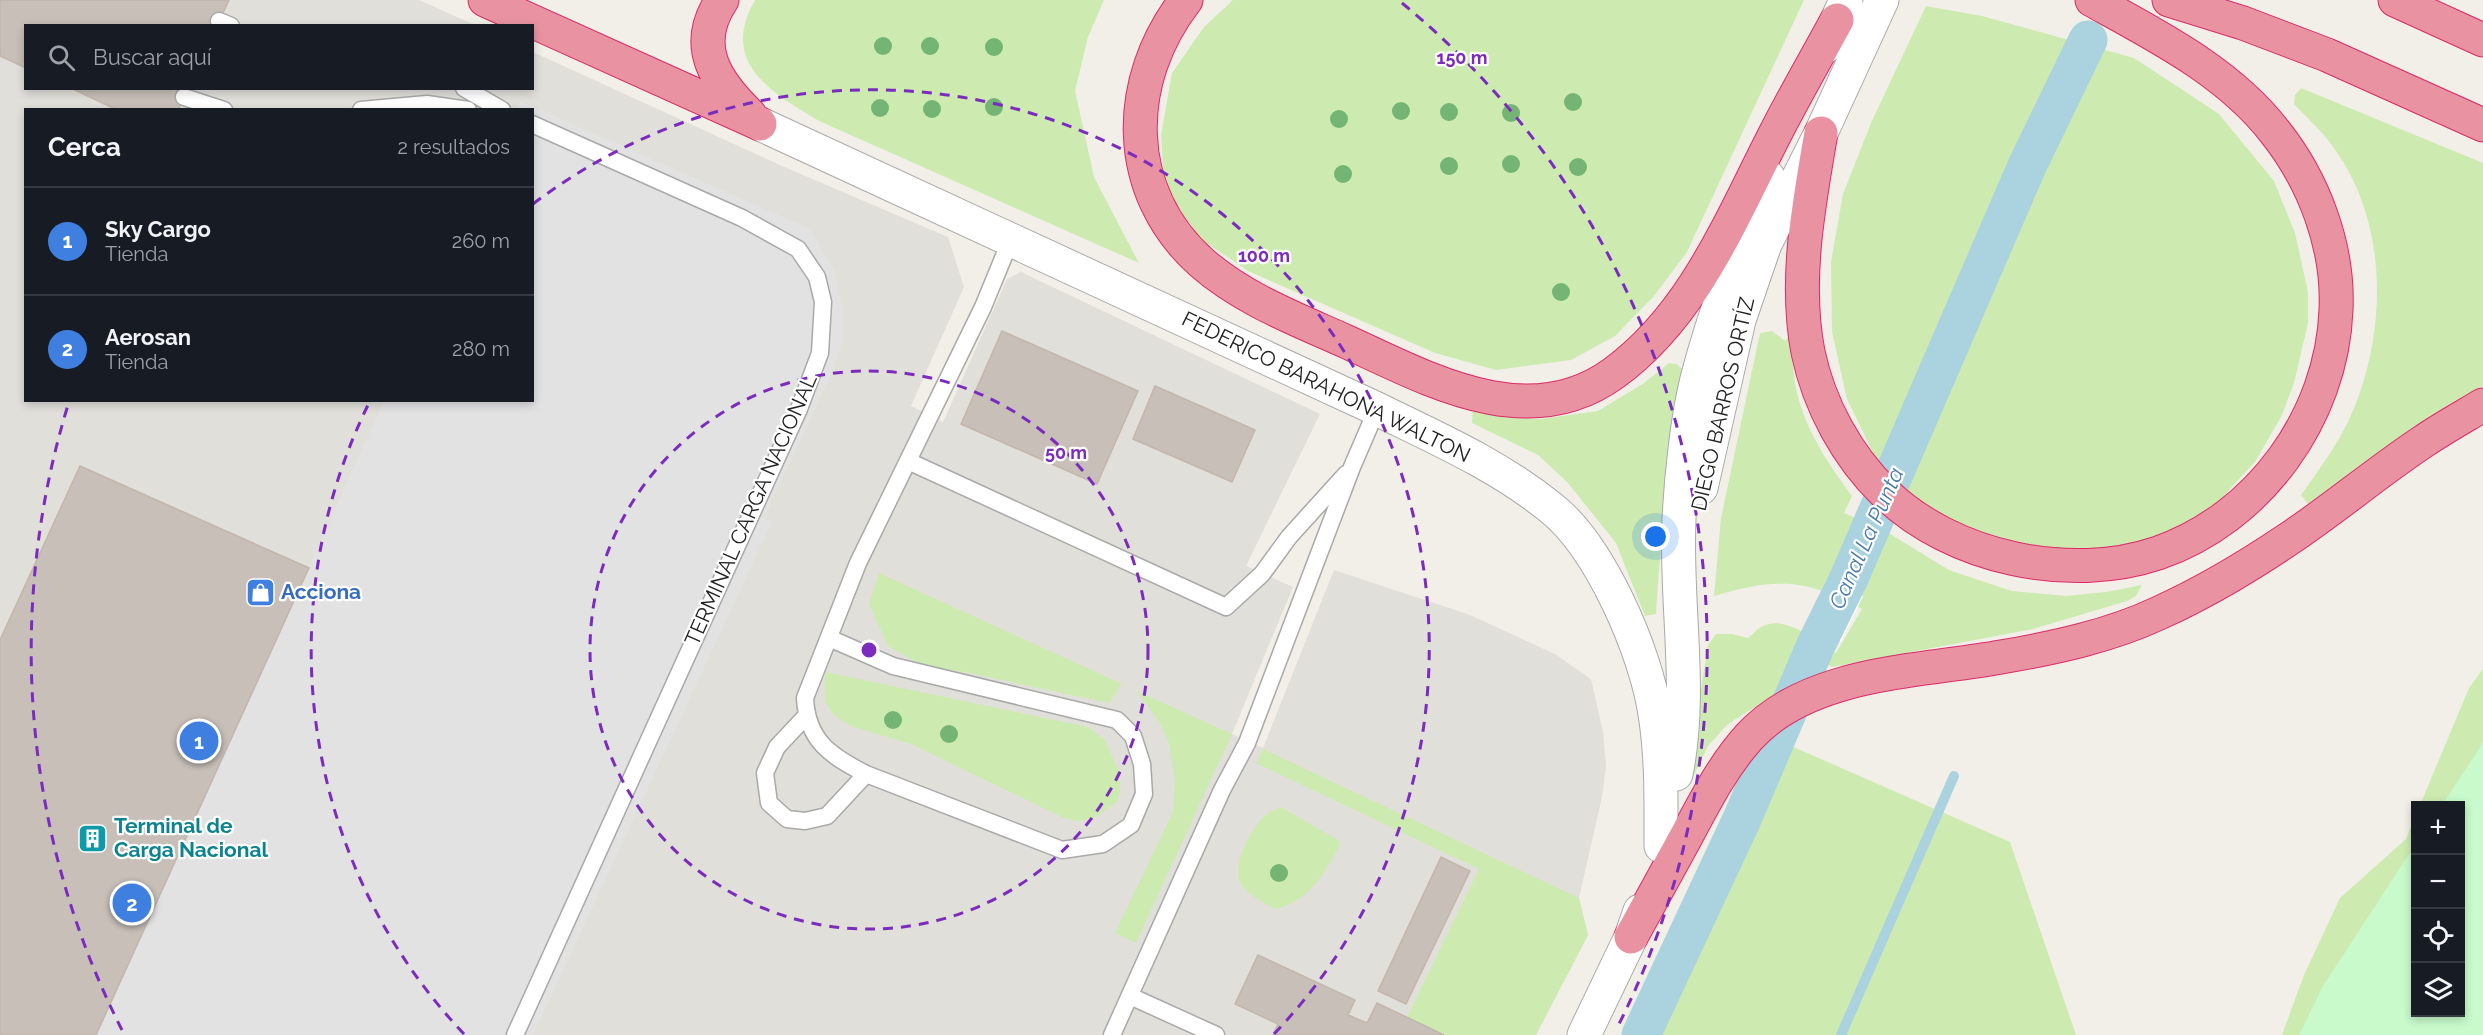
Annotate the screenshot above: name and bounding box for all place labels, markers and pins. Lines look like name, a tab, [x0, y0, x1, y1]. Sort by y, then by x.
shop icon: Acciona	[244, 576, 276, 608]
place label: Acciona	[281, 579, 361, 604]
centre of rings	[859, 640, 879, 660]
pin: 1	[180, 718, 218, 764]
place label: Terminal de Carga Nacional	[114, 813, 268, 862]
building icon: Terminal de Carga Nacional	[77, 822, 109, 854]
pin: 2	[112, 880, 152, 926]

